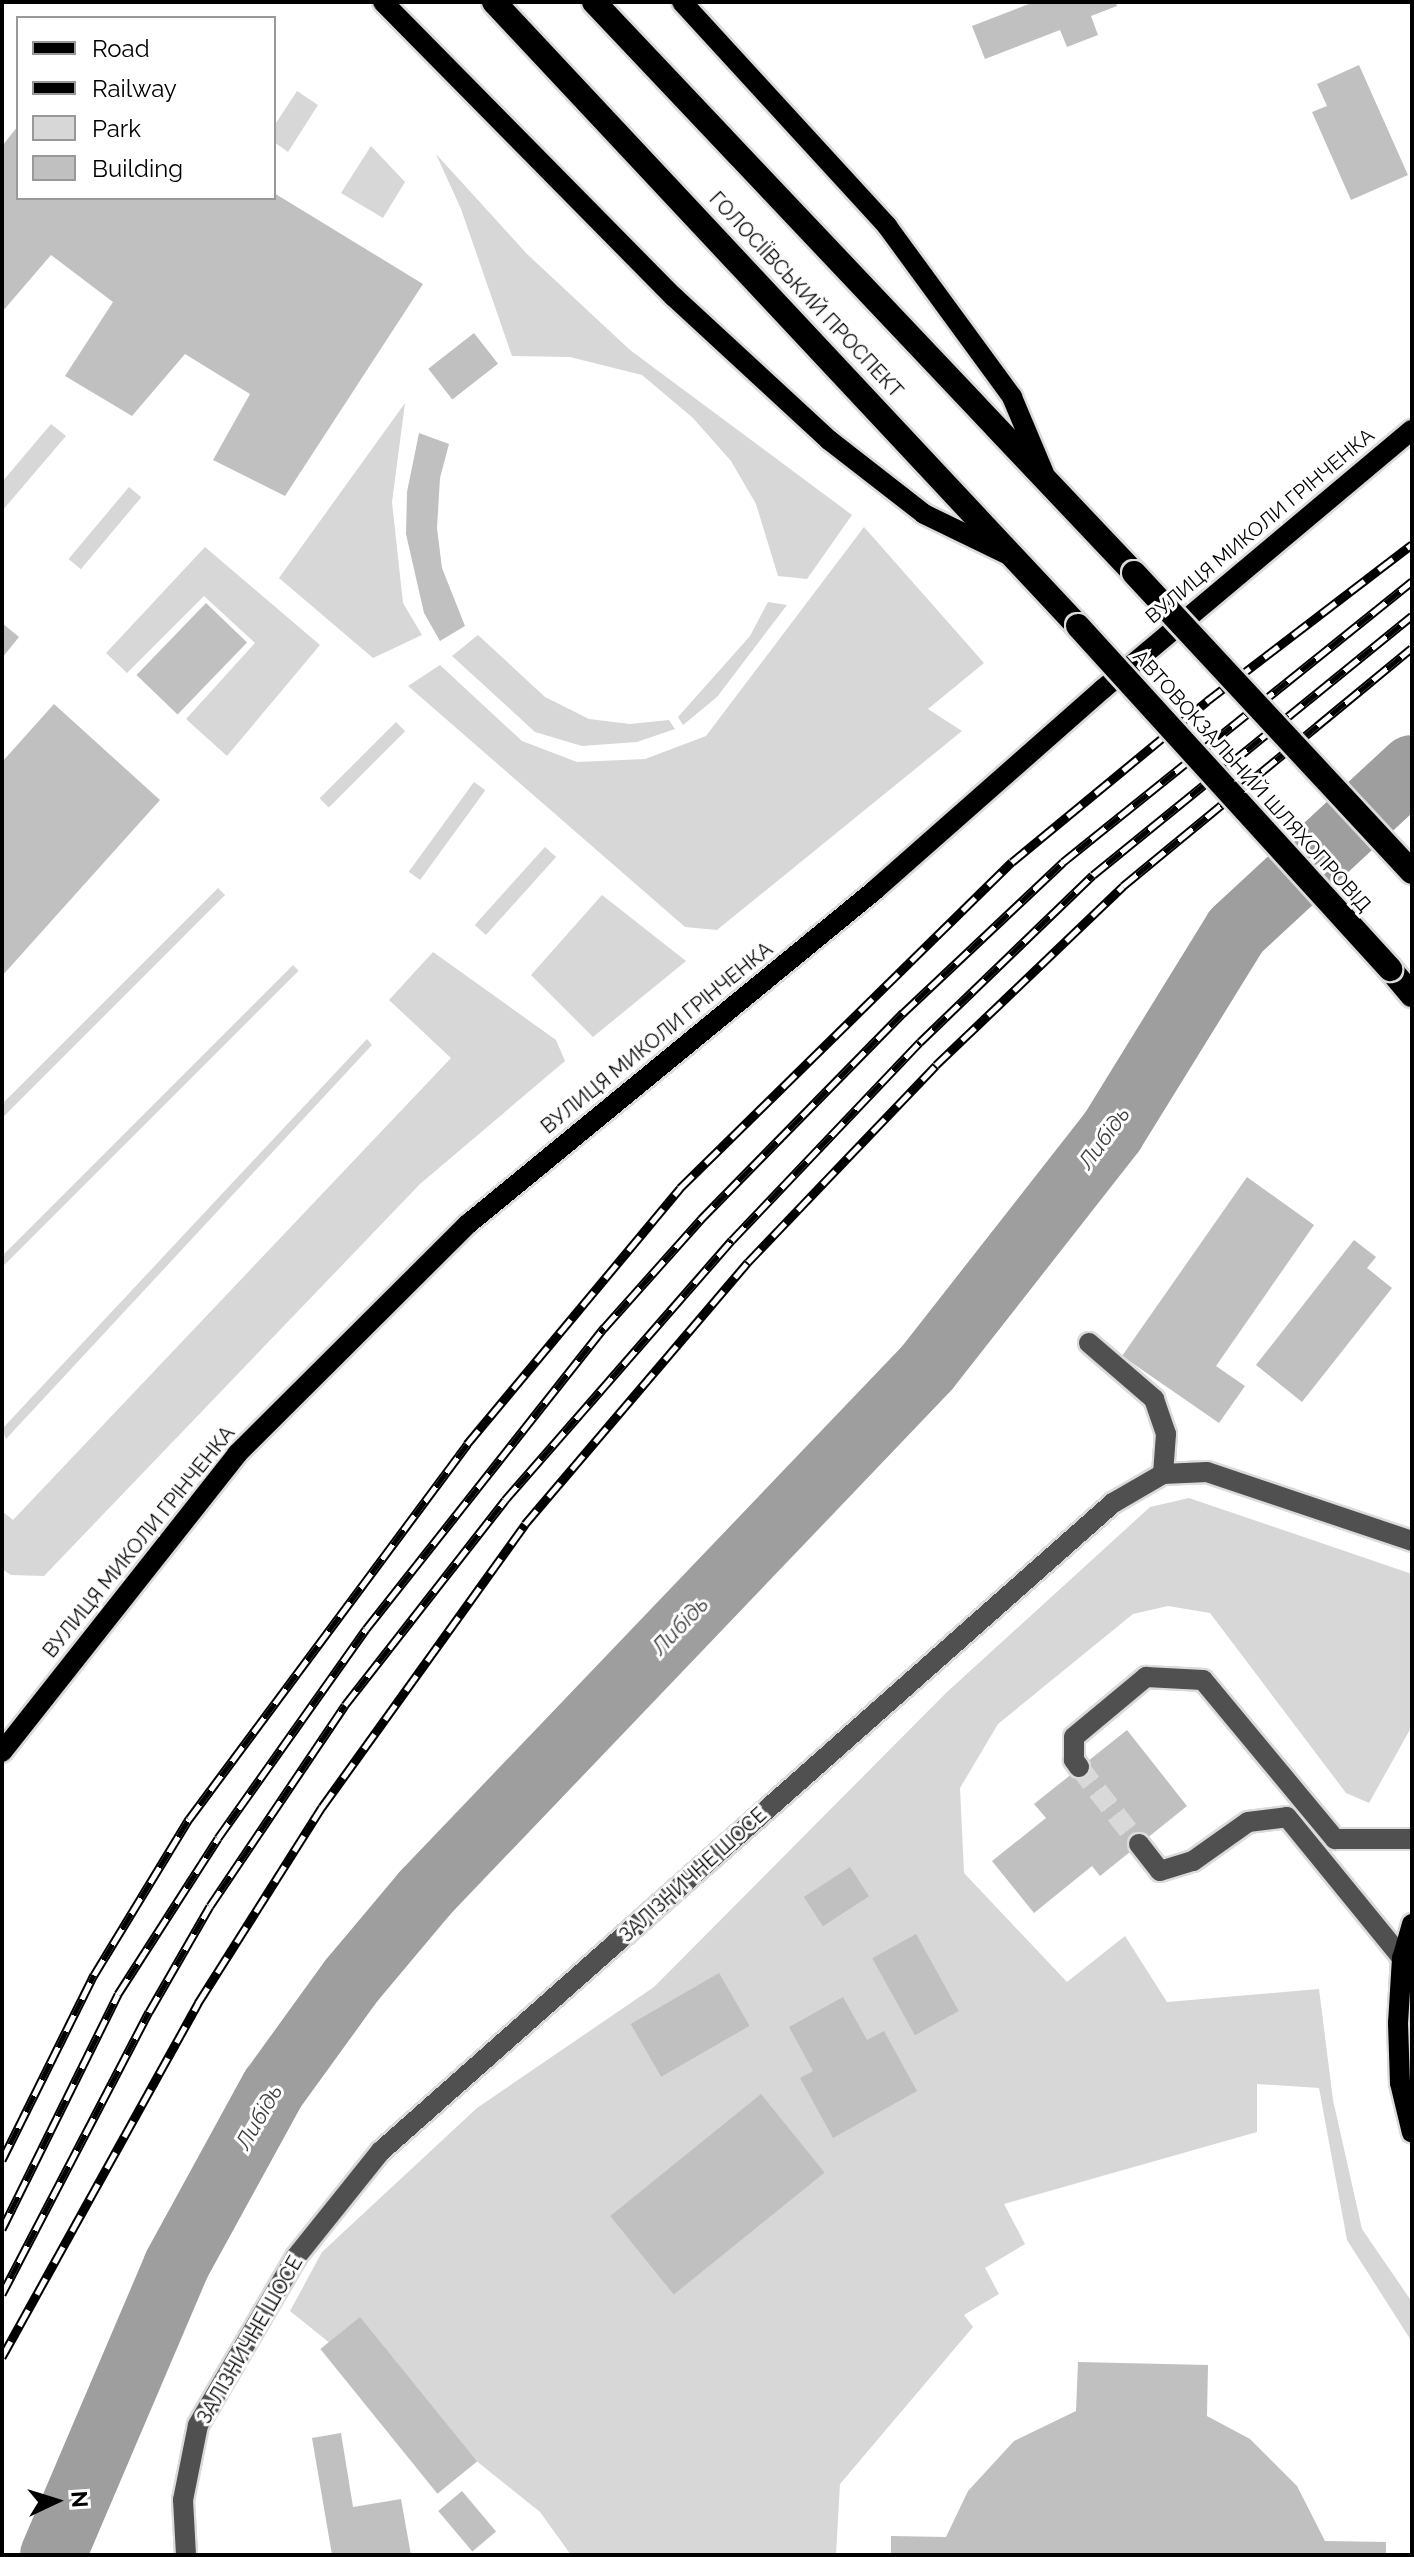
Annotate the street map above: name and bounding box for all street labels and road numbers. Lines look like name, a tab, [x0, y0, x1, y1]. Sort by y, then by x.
street label: ГОЛОСІЇВСЬКИЙ ПРОСПЕКТ	[704, 187, 908, 403]
street label: ВУЛИЦЯ МИКОЛИ ГРІНЧЕНКА	[1141, 423, 1379, 629]
street label: АВТОВОКЗАЛЬНИЙ ШЛЯХОПРОВІД	[1128, 645, 1376, 917]
street label: ВУЛИЦЯ МИКОЛИ ГРІНЧЕНКА	[536, 937, 778, 1139]
street label: ВУЛИЦЯ МИКОЛИ ГРІНЧЕНКА	[38, 1421, 240, 1663]
street label: ЗАЛІЗНИЧНЕ ШОСЕ	[615, 1803, 771, 1947]
street label: ЗАЛІЗНИЧНЕ ШОСЕ	[192, 2252, 308, 2428]

